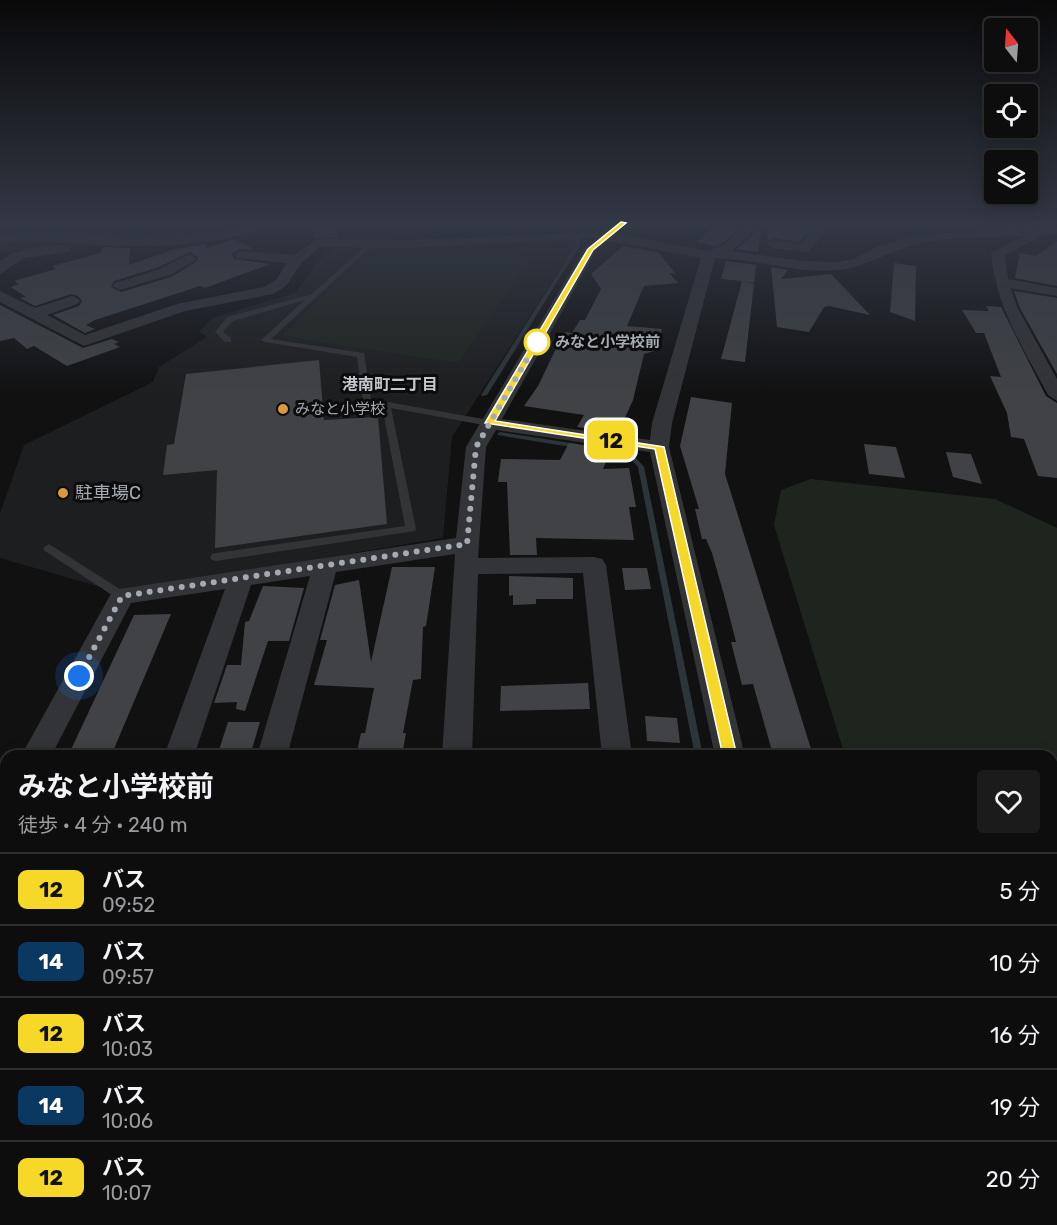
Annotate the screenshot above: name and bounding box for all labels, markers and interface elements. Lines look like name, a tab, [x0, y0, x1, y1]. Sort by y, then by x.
north arrow	[984, 18, 1038, 72]
map controls	[984, 18, 1038, 204]
button: locate	[984, 84, 1038, 138]
button: layers	[984, 150, 1038, 204]
marker: みなと小学校前	[524, 329, 550, 355]
place label: みなと小学校前	[555, 333, 660, 351]
district label: 港南町二丁目	[342, 375, 438, 394]
place label: みなと小学校	[295, 400, 385, 418]
marker: みなと小学校	[276, 402, 290, 416]
line badge: 12	[584, 420, 638, 460]
text: 12	[599, 428, 623, 453]
place label: 駐車場C	[75, 482, 141, 504]
marker: 駐車場C	[56, 486, 70, 500]
your location	[64, 661, 94, 691]
text: みなと小学校前	[18, 770, 214, 803]
button: heart	[977, 770, 1040, 833]
text: 徒歩 · 4 分 · 240 m	[18, 813, 187, 837]
text: バス	[102, 866, 146, 893]
text: 12	[39, 877, 63, 902]
text: 5 分	[1000, 878, 1040, 905]
text: 09:52	[102, 893, 155, 917]
text: バス	[102, 938, 146, 965]
text: 14	[39, 949, 63, 974]
text: 10 分	[989, 950, 1040, 977]
text: 09:57	[102, 965, 154, 989]
text: バス	[102, 1010, 146, 1037]
text: 12	[39, 1021, 63, 1046]
text: 16 分	[990, 1022, 1040, 1049]
text: 10:03	[102, 1037, 153, 1061]
text: バス	[102, 1082, 146, 1109]
text: 14	[39, 1093, 63, 1118]
text: 19 分	[990, 1094, 1040, 1121]
text: 10:06	[102, 1109, 153, 1133]
text: バス	[102, 1154, 146, 1181]
text: 12	[39, 1165, 63, 1190]
text: 20 分	[986, 1166, 1040, 1193]
text: 10:07	[102, 1181, 151, 1205]

